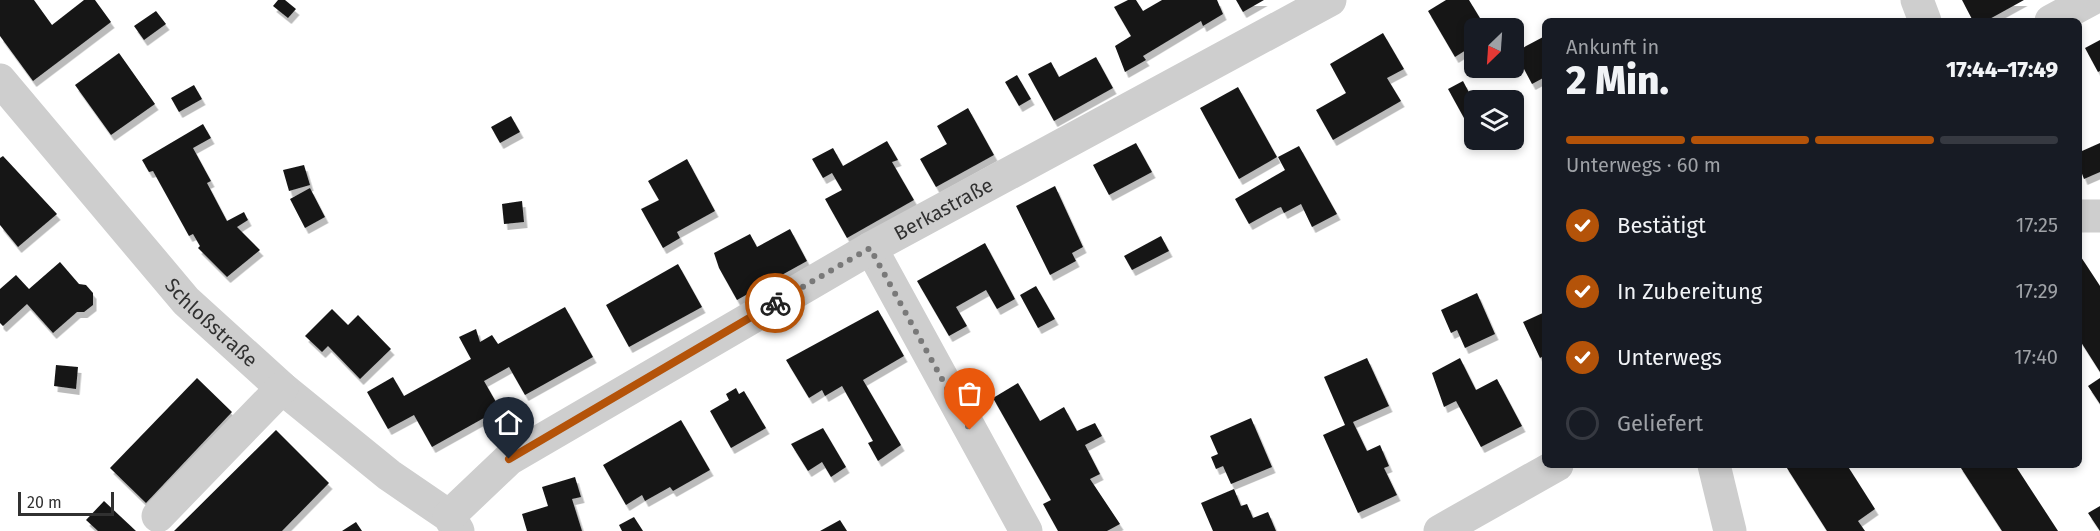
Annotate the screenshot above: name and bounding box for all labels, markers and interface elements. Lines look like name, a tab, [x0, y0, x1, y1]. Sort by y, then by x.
north arrow	[1464, 18, 1524, 78]
map controls	[1464, 18, 1524, 150]
text: Ankunft in	[1566, 35, 1659, 59]
text: 17:44–17:49	[1946, 56, 2058, 83]
text: 2 Min.	[1566, 58, 1669, 104]
button: layers	[1464, 90, 1524, 150]
text: Unterwegs · 60 m	[1566, 153, 1721, 177]
street label: Berkastraße	[890, 173, 997, 245]
icon: check	[1566, 209, 1599, 242]
text: Bestätigt	[1617, 212, 1706, 239]
text: 17:25	[2016, 213, 2058, 237]
street label: Schloßstraße	[160, 273, 263, 372]
courier	[745, 273, 805, 333]
icon: check	[1566, 275, 1599, 308]
text: In Zubereitung	[1617, 278, 1762, 305]
text: 17:29	[2015, 279, 2058, 303]
icon: bike	[759, 287, 792, 320]
icon: check	[1566, 341, 1599, 374]
text: Unterwegs	[1617, 344, 1722, 371]
text: 17:40	[2014, 345, 2058, 369]
pin	[944, 368, 995, 430]
icon: bag	[953, 377, 986, 410]
pin	[483, 397, 534, 459]
icon: home	[492, 406, 525, 439]
text: Geliefert	[1617, 410, 1703, 437]
scale bar	[18, 489, 114, 516]
text: 20 m	[27, 493, 62, 512]

